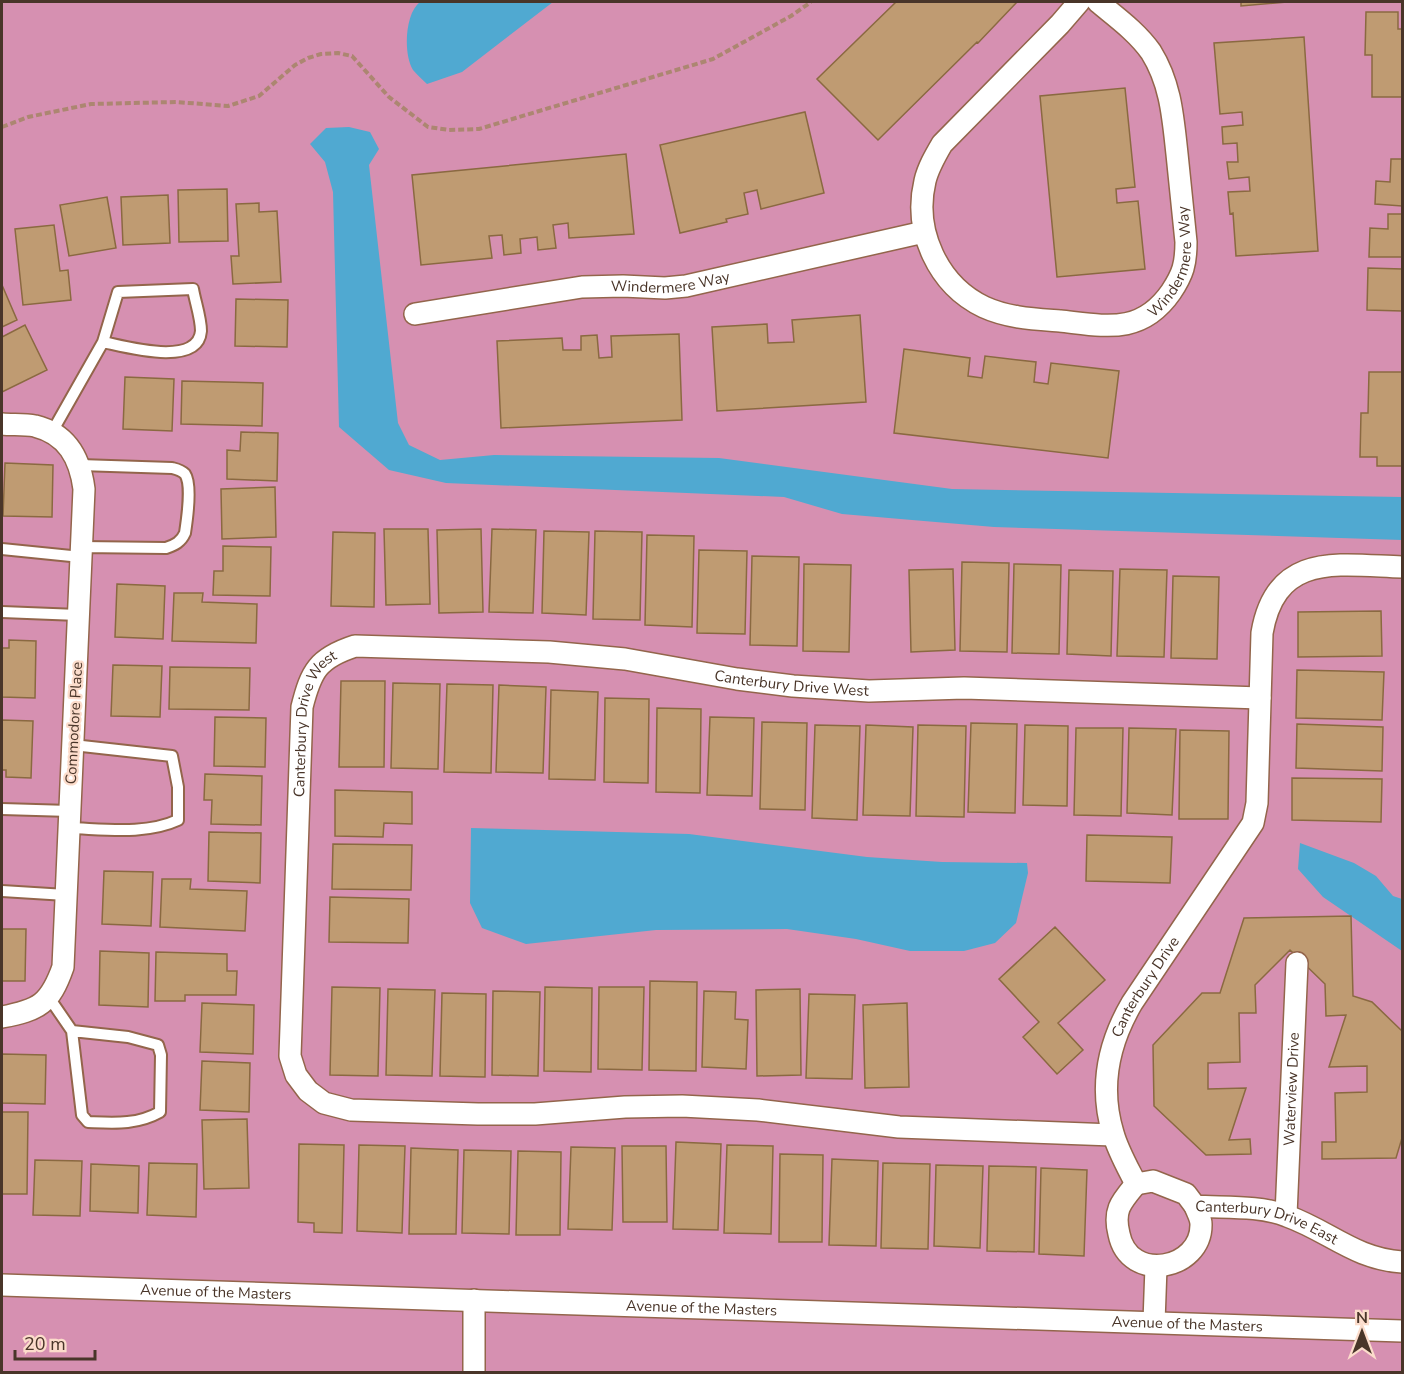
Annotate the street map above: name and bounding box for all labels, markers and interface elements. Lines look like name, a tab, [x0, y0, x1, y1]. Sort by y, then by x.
street label: Windermere Way	[1143, 205, 1196, 322]
street label: Windermere Way	[611, 266, 732, 298]
street label: Canterbury Drive West	[289, 645, 341, 797]
street label: Commodore Place	[61, 661, 87, 785]
street label: Canterbury Drive West	[713, 665, 870, 701]
street label: Canterbury Drive	[1107, 933, 1184, 1040]
street label: Waterview Drive	[1279, 1032, 1304, 1146]
street label: Canterbury Drive East	[1195, 1196, 1342, 1249]
street label: Avenue of the Masters	[140, 1280, 292, 1305]
street label: Avenue of the Masters	[626, 1296, 778, 1320]
north arrow	[1332, 1302, 1392, 1362]
text: N	[1356, 1307, 1368, 1329]
street label: Avenue of the Masters	[1111, 1311, 1263, 1336]
scale bar	[15, 1323, 94, 1361]
text: 20 m	[24, 1332, 66, 1356]

